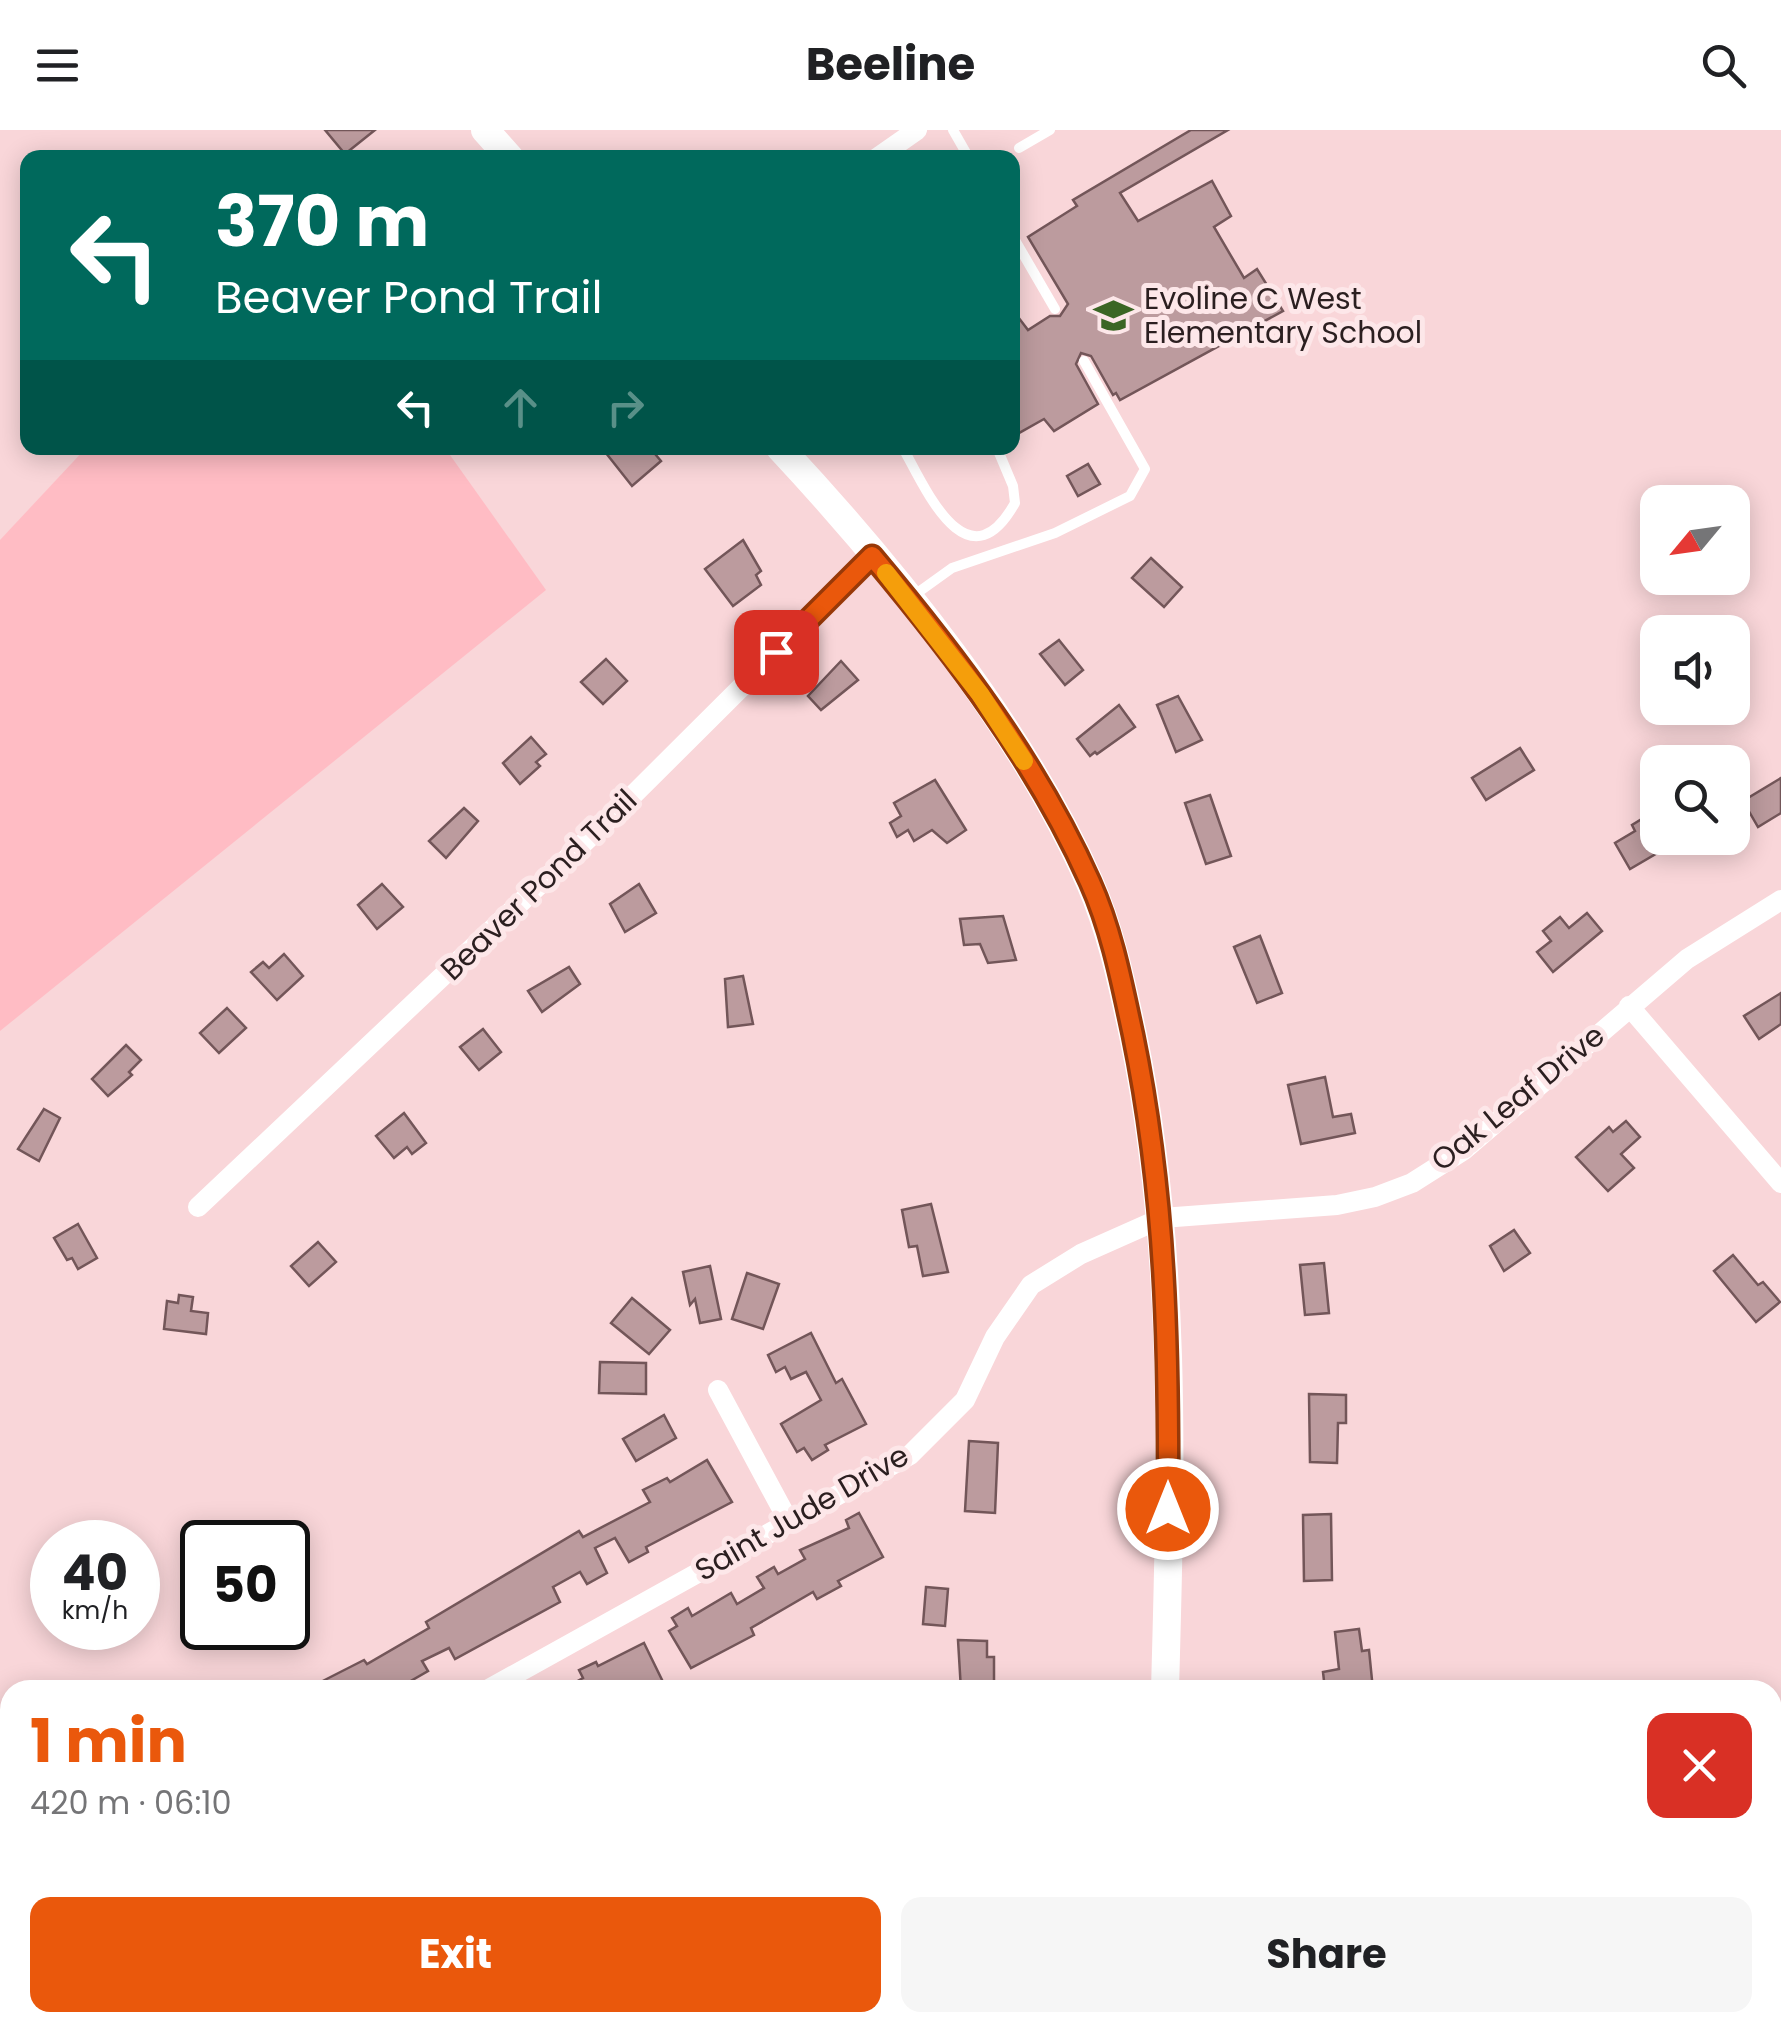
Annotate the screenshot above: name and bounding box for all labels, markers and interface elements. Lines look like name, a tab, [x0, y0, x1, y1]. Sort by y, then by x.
text: Beeline	[806, 33, 975, 96]
icon: menu	[30, 38, 85, 93]
icon: search	[1696, 38, 1751, 93]
text: 370 m	[215, 172, 429, 271]
icon: left	[50, 190, 180, 320]
text: Beaver Pond Trail	[215, 266, 603, 329]
place label: Evoline C West Elementary School	[1144, 277, 1422, 354]
school or university icon: Evoline C West Elementary School	[1093, 295, 1135, 337]
icon: left	[388, 380, 443, 435]
icon: ahead	[493, 380, 548, 435]
icon: right	[598, 380, 653, 435]
north arrow	[1640, 485, 1750, 595]
map controls	[1640, 485, 1750, 855]
pin	[734, 610, 819, 695]
button: sound	[1640, 615, 1750, 725]
icon: arrive	[749, 625, 804, 680]
button: search	[1640, 745, 1750, 855]
street label: Beaver Pond Trail	[431, 779, 647, 990]
street label: Oak Leaf Drive	[1422, 1014, 1614, 1181]
street label: Saint Jude Drive	[687, 1434, 917, 1591]
position arrow	[1116, 1457, 1220, 1561]
speed limit sign: 50	[180, 1520, 310, 1650]
text: 40	[62, 1537, 128, 1608]
text: km/h	[62, 1593, 128, 1628]
text: 1 min	[30, 1699, 187, 1783]
button: close	[1647, 1713, 1752, 1818]
text: 420 m · 06:10	[30, 1780, 232, 1825]
button: Exit	[30, 1897, 881, 2012]
button: Share	[901, 1897, 1752, 2012]

